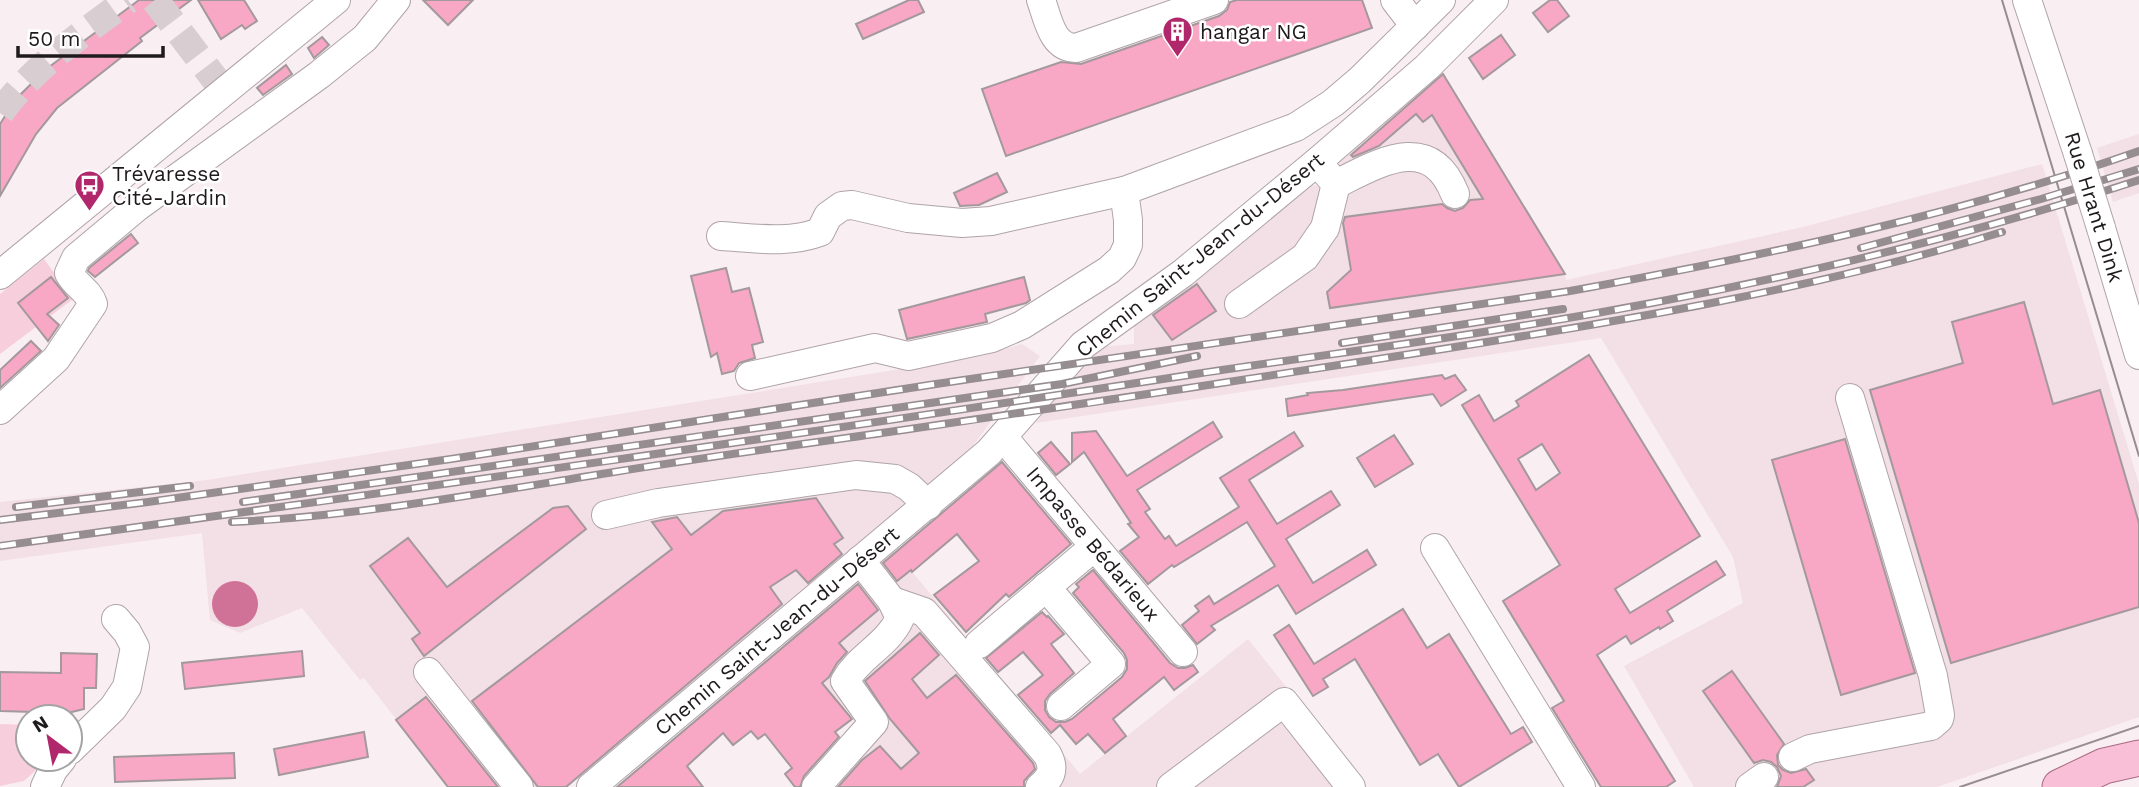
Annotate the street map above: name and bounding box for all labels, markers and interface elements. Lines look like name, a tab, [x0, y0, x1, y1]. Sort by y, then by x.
scale bar	[18, 14, 163, 58]
building icon: hangar NG	[1160, 15, 1194, 59]
place label: hangar NG	[1200, 19, 1307, 44]
text: 50 m	[28, 26, 80, 51]
street label: Rue Hrant Dink	[2060, 129, 2129, 285]
street label: Chemin Saint-Jean-du-Désert	[1071, 147, 1329, 362]
place label: Trévaresse Cité-Jardin	[112, 161, 227, 210]
bus stop icon: Trévaresse Cité-Jardin	[72, 169, 106, 213]
street label: Impasse Bédarieux	[1021, 461, 1165, 626]
street label: Chemin Saint-Jean-du-Désert	[649, 521, 904, 740]
north arrow	[14, 703, 84, 773]
text: N	[28, 711, 52, 737]

